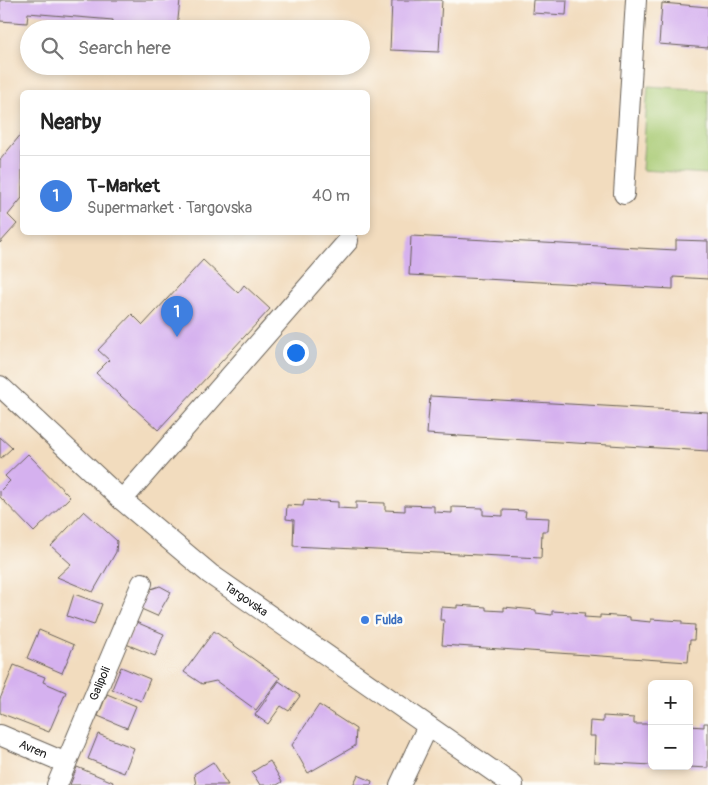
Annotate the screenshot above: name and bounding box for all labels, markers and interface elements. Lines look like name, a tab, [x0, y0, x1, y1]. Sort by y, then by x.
search box	[20, 20, 370, 75]
icon: search	[38, 34, 66, 62]
text: Search here	[78, 36, 171, 60]
text: Nearby	[40, 109, 101, 136]
text: T-Market	[87, 174, 160, 198]
text: 1	[53, 186, 59, 206]
text: 40 m	[312, 186, 350, 206]
text: Supermarket · Targovska	[87, 198, 252, 218]
pin: 1	[161, 296, 193, 337]
your location	[283, 340, 309, 366]
street label: Targovska	[221, 579, 271, 620]
place label: Fulda	[375, 613, 403, 628]
marker: Fulda	[359, 614, 371, 626]
street label: Galipoli	[86, 664, 113, 703]
map controls	[648, 680, 693, 770]
button: +	[648, 680, 693, 725]
button: −	[648, 725, 693, 770]
street label: Avren	[17, 736, 50, 762]

